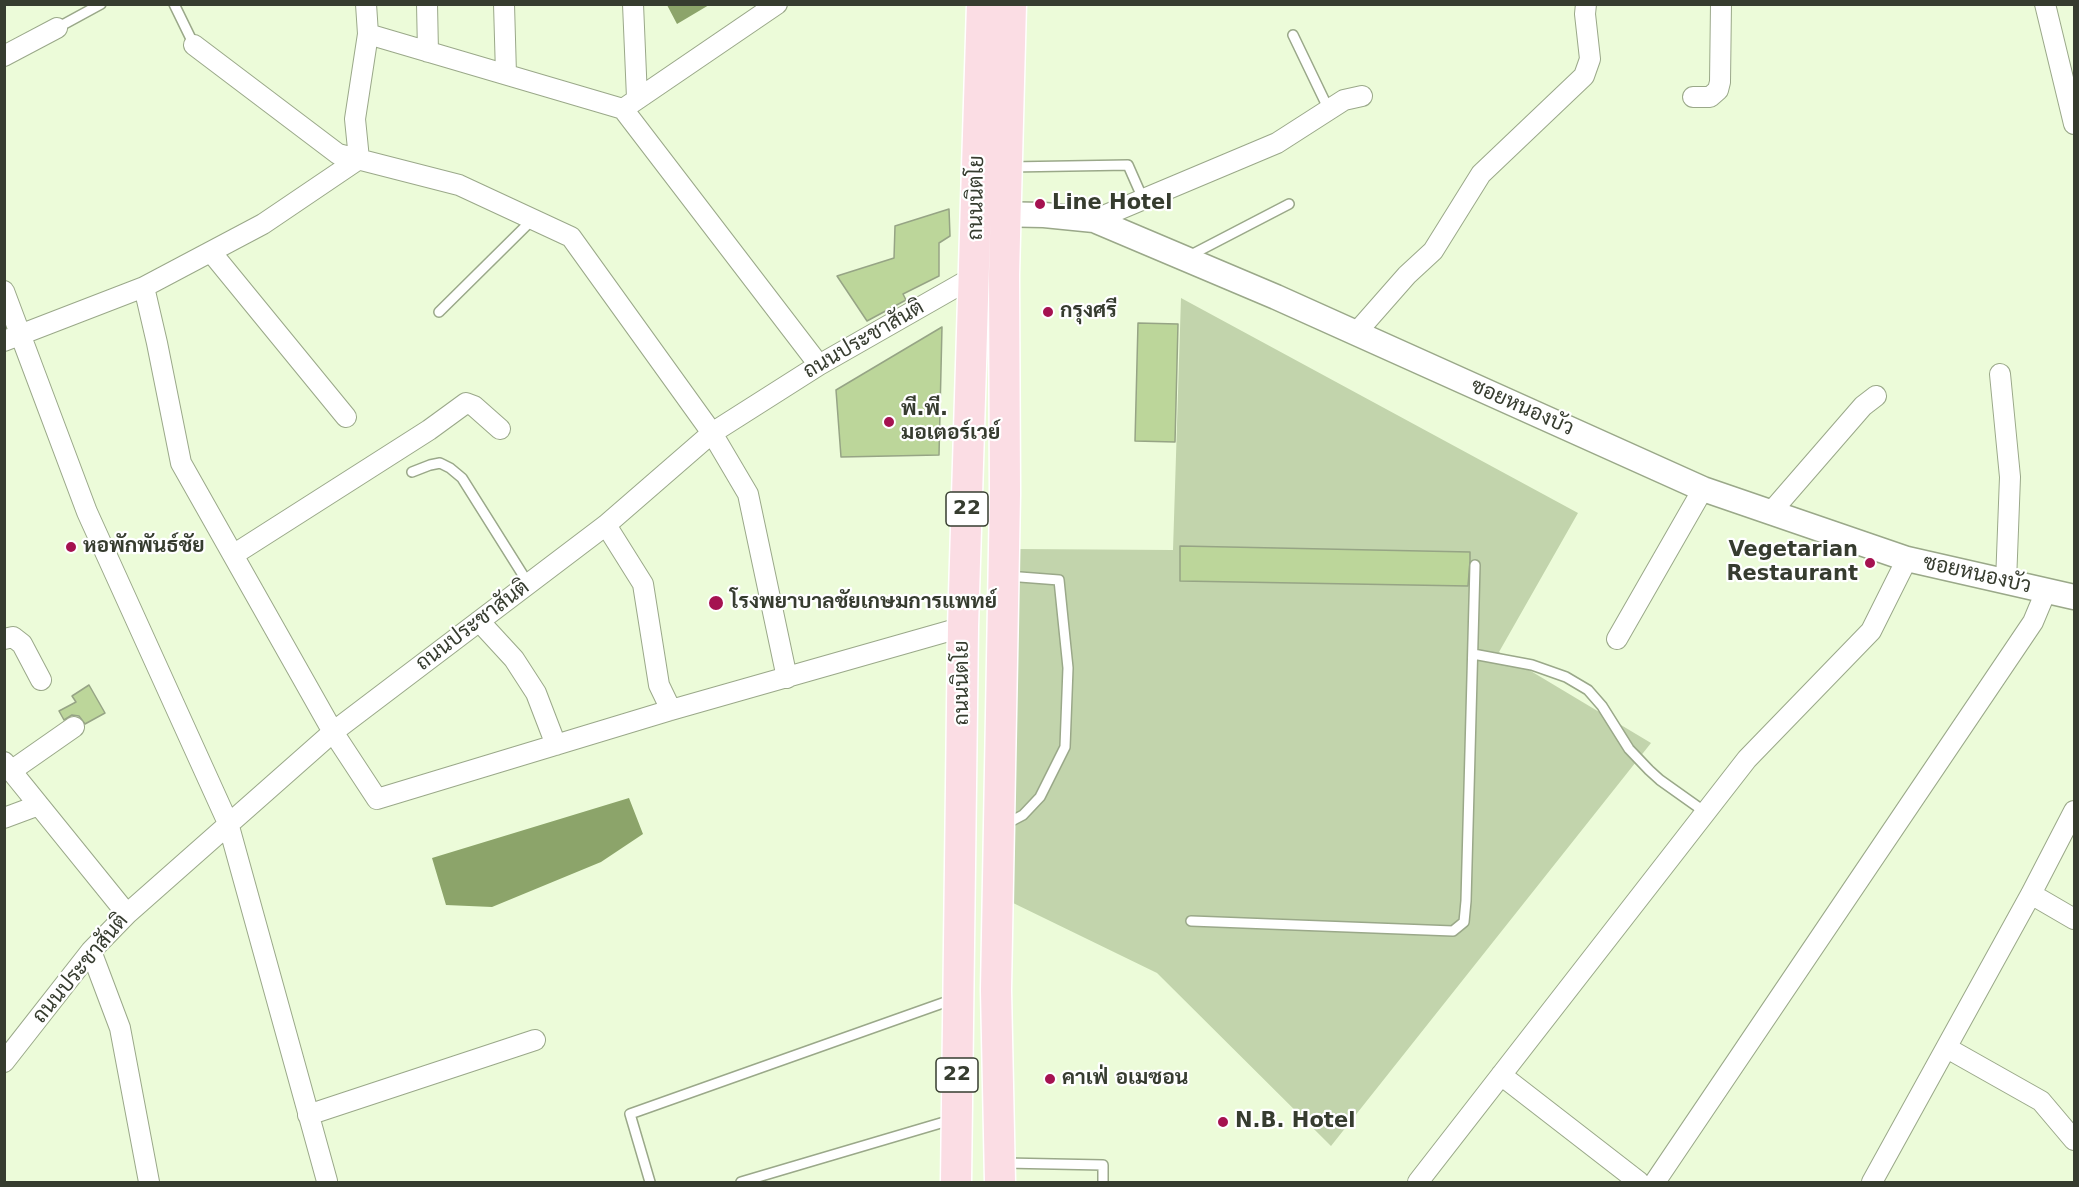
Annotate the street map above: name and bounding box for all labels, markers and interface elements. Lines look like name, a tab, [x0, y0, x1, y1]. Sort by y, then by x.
street label: ถนนนิตโย	[964, 155, 990, 241]
place label: Line Hotel	[1052, 191, 1173, 217]
marker: Line Hotel	[1033, 197, 1047, 211]
street label: ถนนประชาสันติ	[799, 295, 929, 385]
place label: กรุงศรี	[1060, 299, 1117, 325]
marker: กรุงศรี	[1041, 305, 1055, 319]
street label: ซอยหนองบัว	[1467, 374, 1577, 442]
place label: พี.พี. มอเตอร์เวย์	[901, 397, 1000, 447]
marker: พี.พี. มอเตอร์เวย์	[882, 415, 896, 429]
road number: 22	[946, 492, 988, 526]
place label: หอพักพันธ์ชัย	[83, 534, 205, 560]
place label: Vegetarian Restaurant	[1726, 538, 1858, 588]
marker: หอพักพันธ์ชัย	[64, 540, 78, 554]
street label: ซอยหนองบัว	[1920, 550, 2034, 600]
marker: Vegetarian Restaurant	[1863, 556, 1877, 570]
street label: ถนนประชาสันติ	[411, 575, 535, 677]
place label: โรงพยาบาลชัยเกษมการแพทย์	[730, 590, 997, 616]
marker: โรงพยาบาลชัยเกษมการแพทย์	[707, 594, 725, 612]
street label: ถนนนิตโย	[950, 640, 976, 726]
street label: ถนนประชาสันติ	[28, 909, 134, 1029]
road number: 22	[936, 1058, 978, 1092]
place label: คาเฟ่ อเมซอน	[1062, 1066, 1188, 1092]
marker: คาเฟ่ อเมซอน	[1043, 1072, 1057, 1086]
place label: N.B. Hotel	[1235, 1109, 1355, 1135]
marker: N.B. Hotel	[1216, 1115, 1230, 1129]

